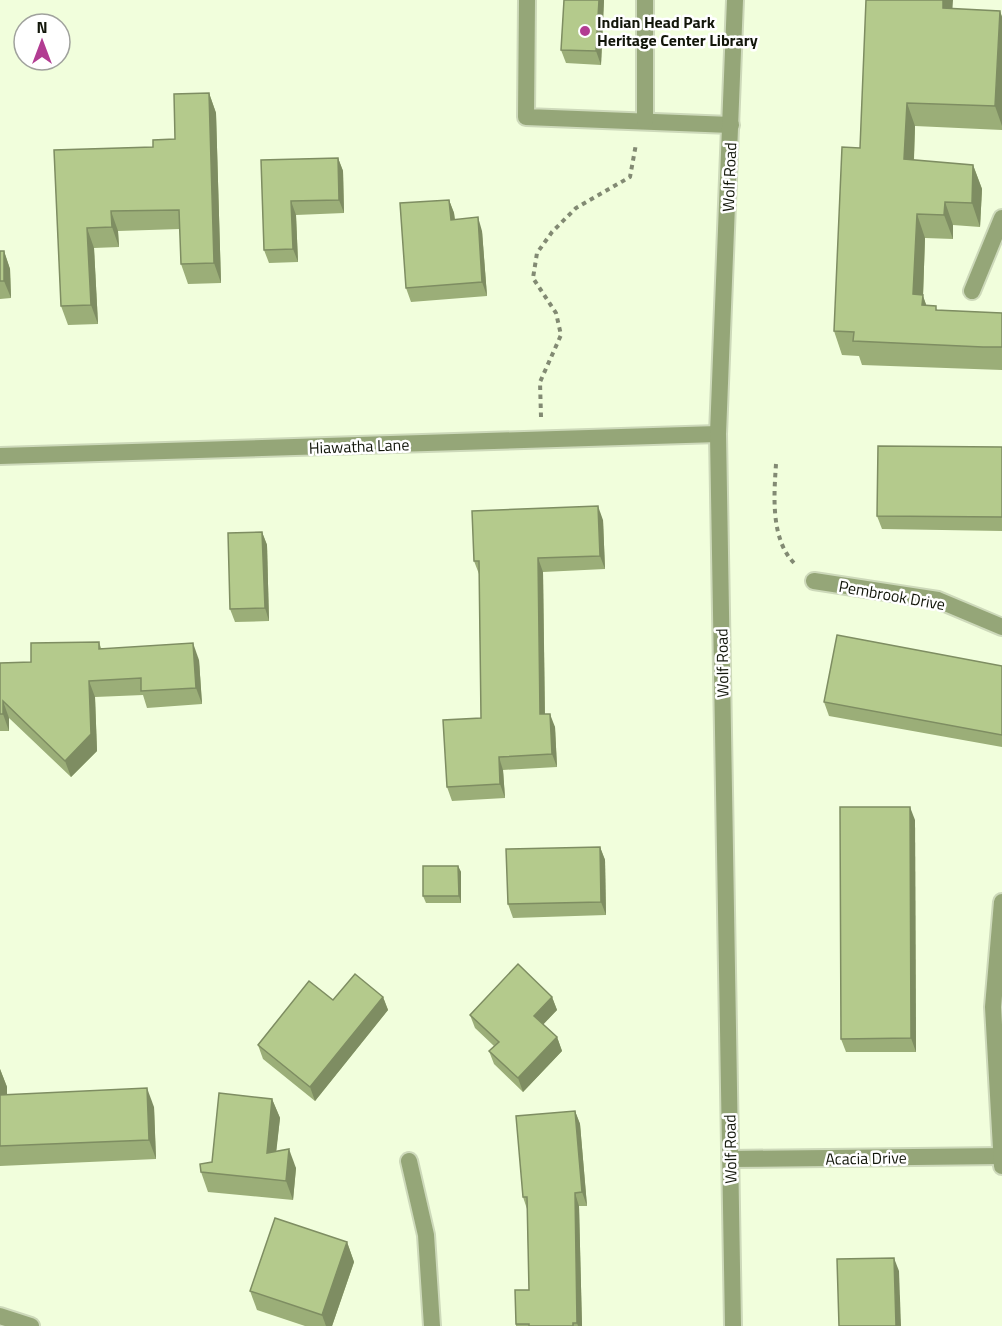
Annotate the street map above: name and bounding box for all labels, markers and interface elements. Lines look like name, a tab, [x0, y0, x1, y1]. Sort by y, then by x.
place label: Indian Head Park Heritage Center Library	[597, 10, 758, 52]
north arrow	[12, 12, 72, 72]
text: N	[36, 15, 48, 39]
marker: Indian Head Park Heritage Center Library	[578, 24, 592, 38]
street label: Wolf Road	[716, 142, 742, 212]
street label: Hiawatha Lane	[308, 432, 410, 460]
street label: Pembrook Drive	[837, 574, 947, 616]
street label: Wolf Road	[709, 628, 735, 698]
street label: Wolf Road	[717, 1114, 743, 1184]
street label: Acacia Drive	[825, 1145, 907, 1171]

